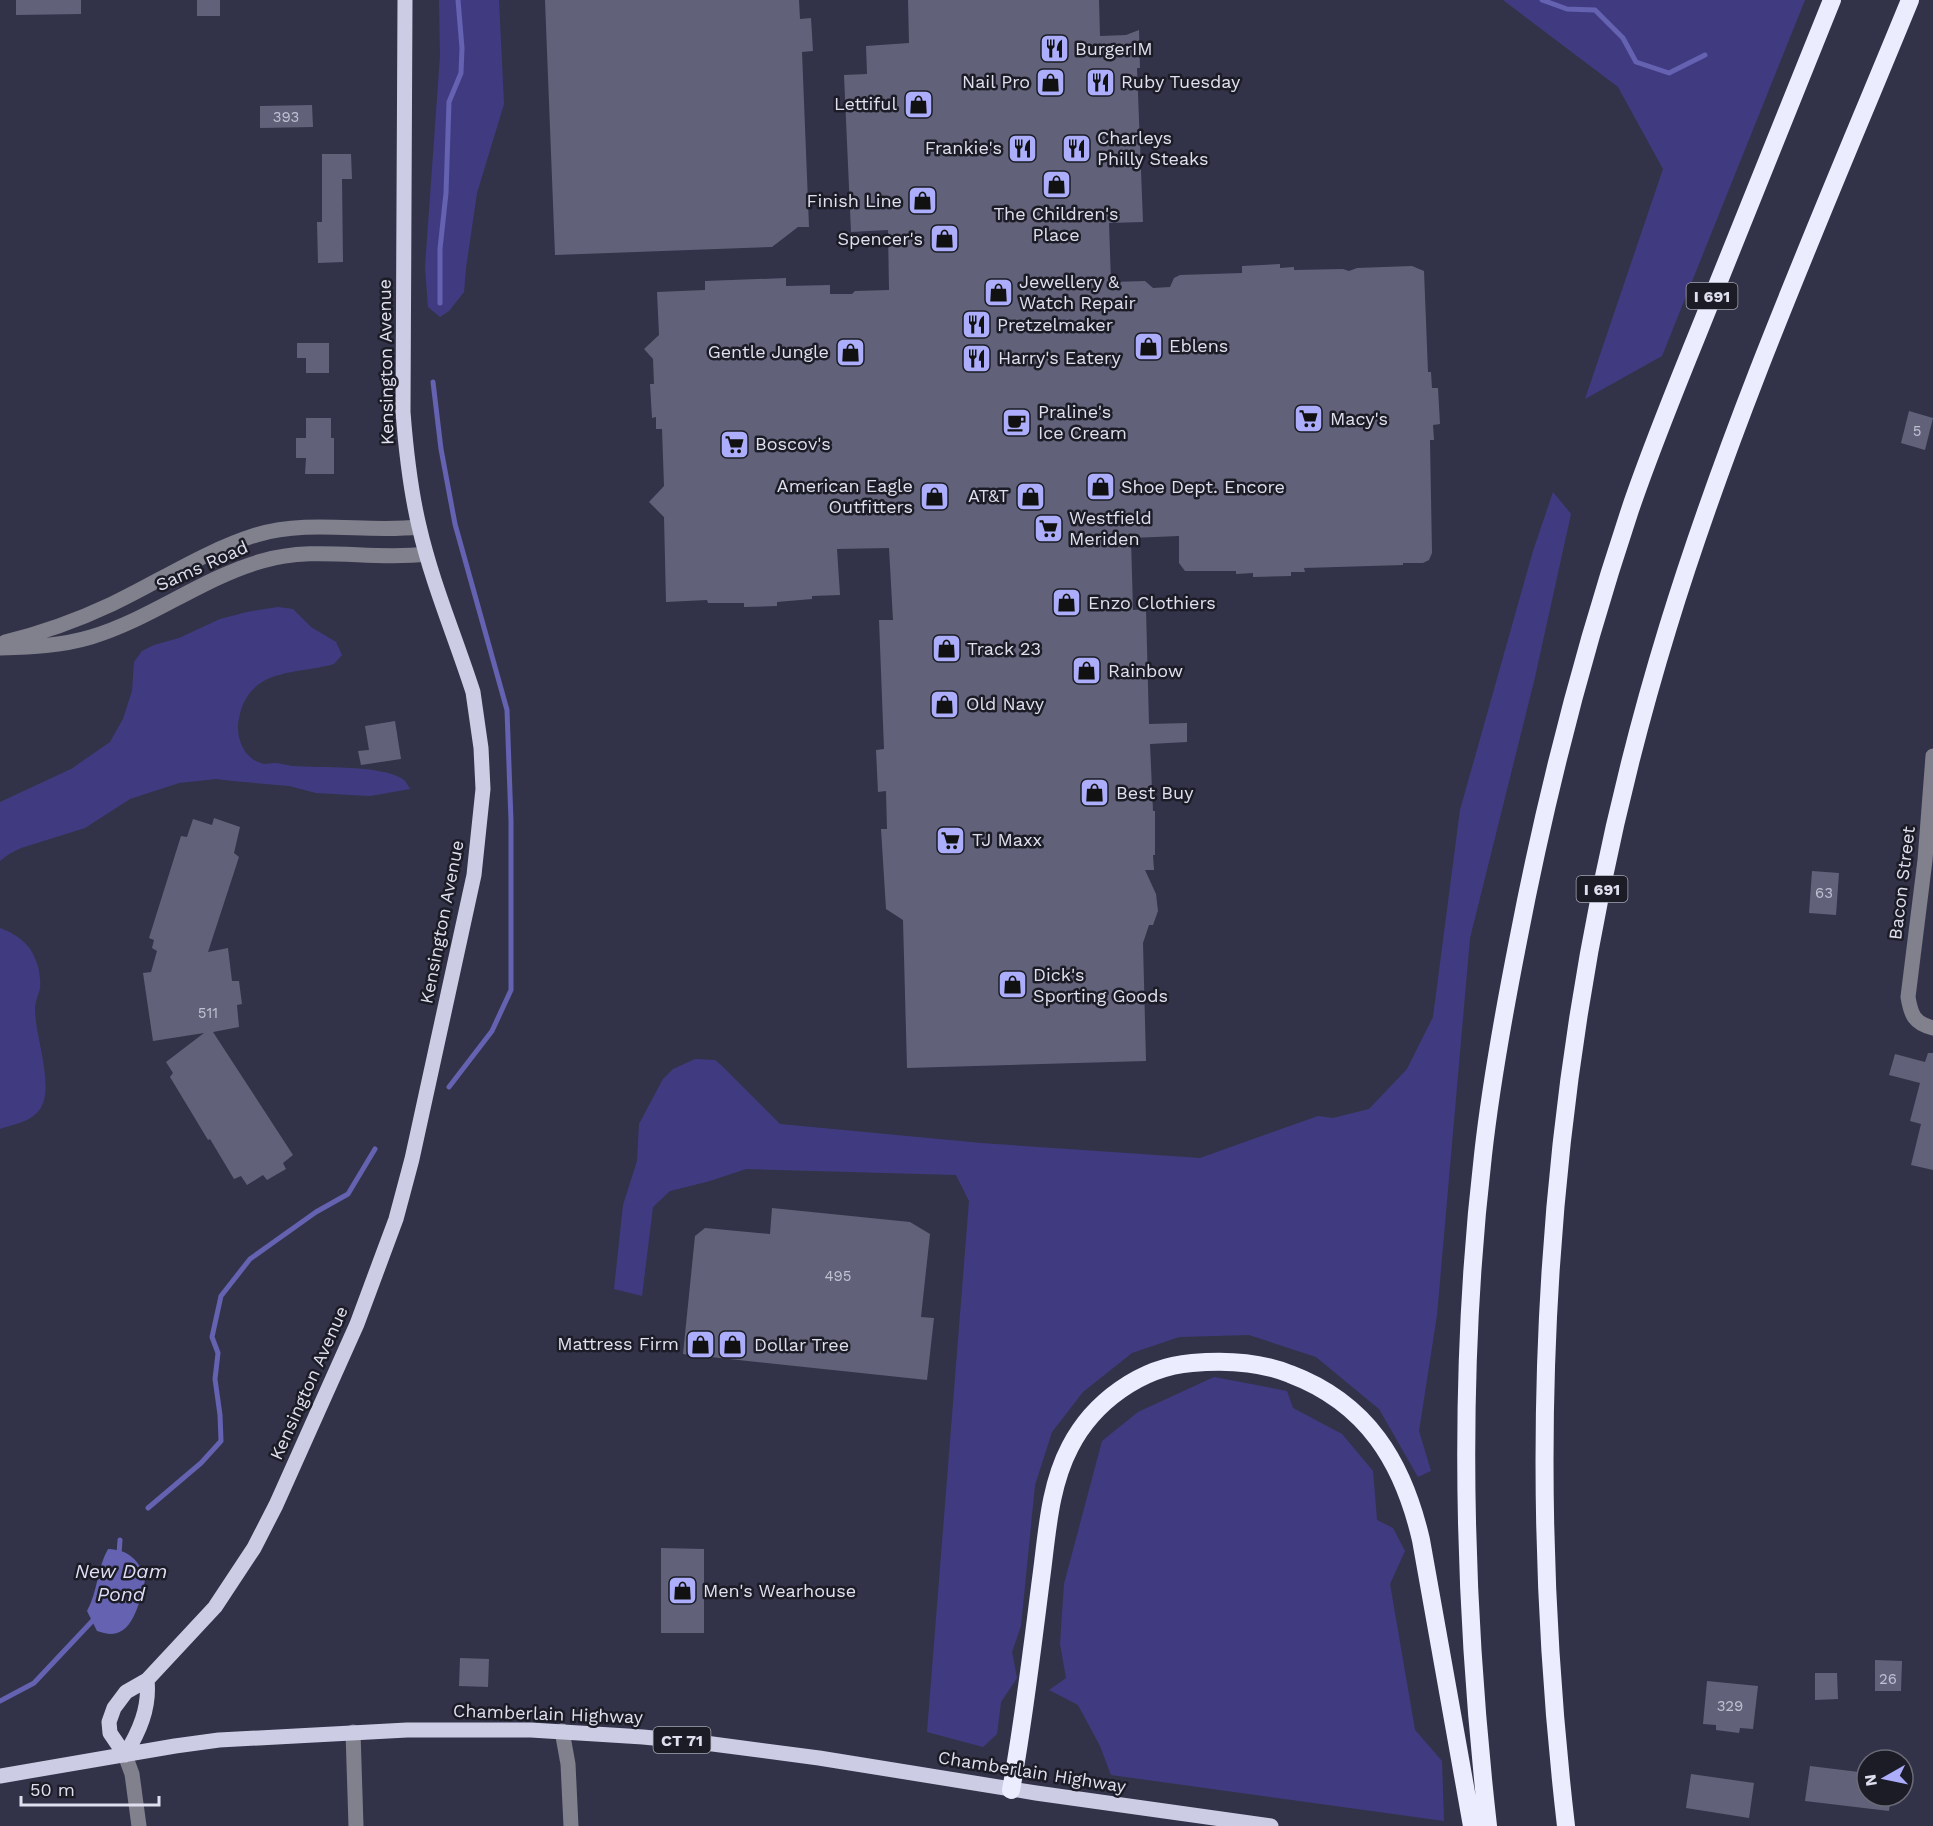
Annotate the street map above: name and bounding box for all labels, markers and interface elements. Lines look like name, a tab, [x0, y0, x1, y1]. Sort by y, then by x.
restaurant icon: BurgerIM	[1038, 33, 1070, 65]
place label: BurgerIM	[1075, 38, 1153, 59]
shop icon: Nail Pro	[1035, 66, 1067, 98]
restaurant icon: Ruby Tuesday	[1084, 66, 1116, 98]
place label: Nail Pro	[962, 71, 1030, 92]
place label: Ruby Tuesday	[1121, 71, 1241, 92]
shop icon: Lettiful	[902, 88, 934, 120]
place label: Lettiful	[834, 93, 897, 114]
house number: 393	[273, 108, 299, 126]
place label: Charleys Philly Steaks	[1097, 127, 1209, 169]
restaurant icon: Frankie's	[1007, 132, 1039, 164]
restaurant icon: Charleys Philly Steaks	[1060, 132, 1092, 164]
place label: Frankie's	[925, 137, 1002, 158]
shop icon: The Children's Place	[1040, 169, 1072, 201]
shop icon: Finish Line	[907, 185, 939, 217]
place label: Finish Line	[806, 190, 902, 211]
place label: The Children's Place	[994, 203, 1118, 245]
shop icon: Spencer's	[928, 223, 960, 255]
place label: Spencer's	[837, 228, 923, 249]
place label: Jewellery & Watch Repair	[1019, 271, 1136, 313]
shop icon: Jewellery & Watch Repair	[982, 276, 1014, 308]
street label: Kensington Avenue	[374, 279, 397, 445]
road number: I 691	[1686, 283, 1738, 309]
restaurant icon: Pretzelmaker	[960, 309, 992, 341]
place label: Pretzelmaker	[997, 314, 1113, 335]
shop icon: Eblens	[1132, 330, 1164, 362]
place label: Eblens	[1169, 335, 1228, 356]
shop icon: Gentle Jungle	[834, 336, 866, 368]
place label: Gentle Jungle	[708, 341, 829, 362]
restaurant icon: Harry's Eatery	[961, 342, 993, 374]
place label: Harry's Eatery	[998, 347, 1121, 368]
place label: Praline's Ice Cream	[1038, 401, 1127, 443]
supermarket icon: Macy's	[1293, 403, 1325, 435]
cafe icon: Praline's Ice Cream	[1001, 406, 1033, 438]
place label: Macy's	[1330, 408, 1388, 429]
house number: 5	[1913, 422, 1921, 440]
supermarket icon: Boscov's	[718, 428, 750, 460]
place label: Boscov's	[755, 433, 831, 454]
shop icon: Shoe Dept. Encore	[1084, 471, 1116, 503]
place label: American Eagle Outfitters	[777, 475, 913, 517]
place label: Shoe Dept. Encore	[1121, 476, 1285, 497]
shop icon: American Eagle Outfitters	[918, 480, 950, 512]
shop icon: AT&T	[1014, 480, 1046, 512]
place label: AT&T	[968, 485, 1009, 506]
place label: Westfield Meriden	[1069, 507, 1152, 549]
supermarket icon: Westfield Meriden	[1032, 512, 1064, 544]
street label: Sams Road	[153, 536, 251, 595]
shop icon: Enzo Clothiers	[1051, 587, 1083, 619]
place label: Enzo Clothiers	[1088, 592, 1216, 613]
shop icon: Track 23	[930, 633, 962, 665]
place label: Track 23	[967, 638, 1041, 659]
shop icon: Rainbow	[1071, 655, 1103, 687]
place label: Rainbow	[1108, 660, 1183, 681]
shop icon: Old Navy	[929, 688, 961, 720]
place label: Old Navy	[966, 693, 1045, 714]
shop icon: Best Buy	[1079, 777, 1111, 809]
place label: Best Buy	[1116, 782, 1194, 803]
supermarket icon: TJ Maxx	[935, 824, 967, 856]
street label: Bacon Street	[1884, 824, 1919, 941]
place label: TJ Maxx	[972, 829, 1042, 850]
street label: Kensington Avenue	[415, 838, 468, 1005]
road number: I 691	[1576, 876, 1628, 902]
house number: 63	[1815, 884, 1833, 902]
place label: Dick's Sporting Goods	[1033, 964, 1168, 1006]
shop icon: Dick's Sporting Goods	[996, 969, 1028, 1001]
house number: 511	[198, 1004, 218, 1022]
house number: 495	[824, 1267, 852, 1285]
street label: Kensington Avenue	[265, 1303, 352, 1463]
shop icon: Mattress Firm	[684, 1328, 716, 1360]
shop icon: Dollar Tree	[717, 1329, 749, 1361]
place label: Mattress Firm	[557, 1333, 679, 1354]
place label: Dollar Tree	[754, 1334, 849, 1355]
water label: New Dam Pond	[75, 1559, 167, 1606]
shop icon: Men's Wearhouse	[666, 1575, 698, 1607]
place label: Men's Wearhouse	[703, 1580, 856, 1601]
house number: 26	[1879, 1670, 1897, 1688]
house number: 329	[1717, 1697, 1743, 1715]
street label: Chamberlain Highway	[453, 1700, 644, 1727]
road number: CT 71	[654, 1727, 710, 1753]
street label: Chamberlain Highway	[937, 1746, 1128, 1797]
north arrow	[1855, 1748, 1915, 1808]
scale bar	[21, 1769, 159, 1807]
text: N	[1860, 1773, 1881, 1788]
text: 50 m	[30, 1779, 75, 1800]

